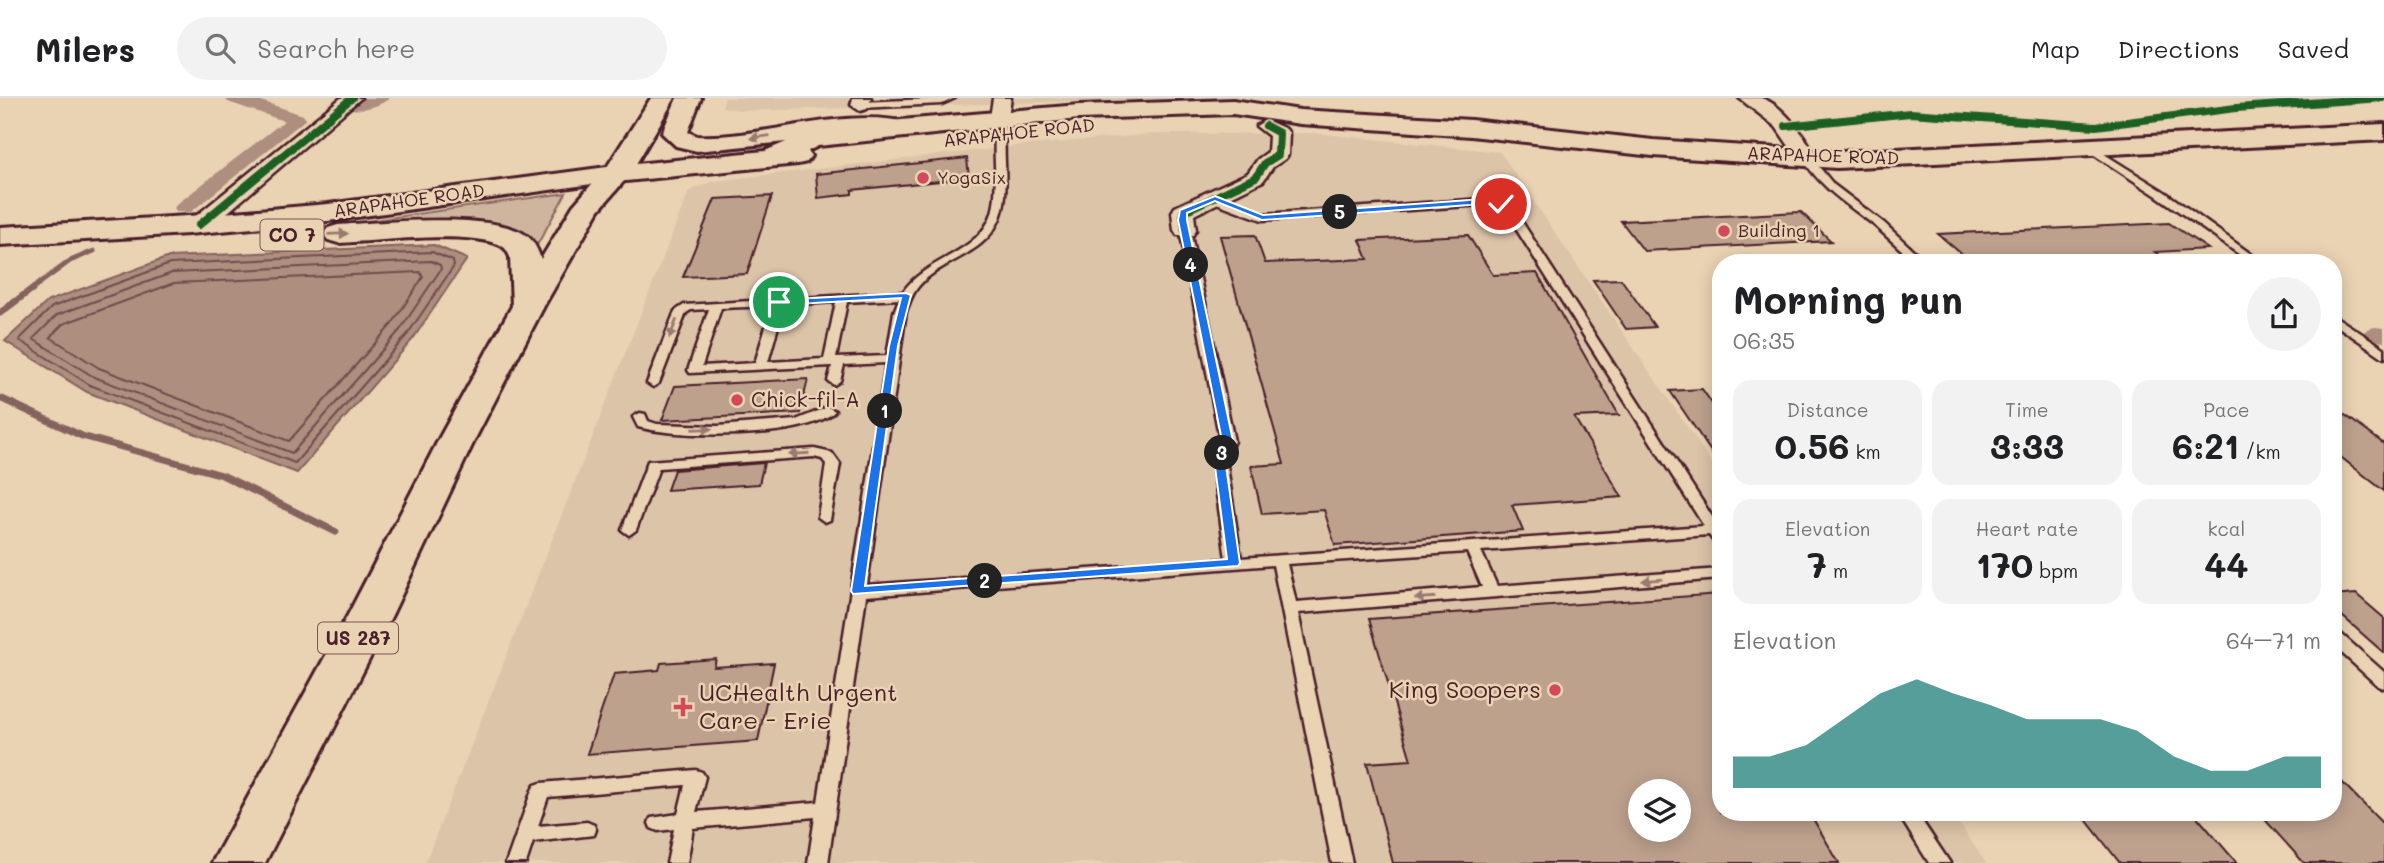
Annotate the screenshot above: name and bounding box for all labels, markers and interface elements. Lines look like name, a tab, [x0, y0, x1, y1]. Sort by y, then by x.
search box	[177, 17, 667, 80]
text: Milers	[35, 27, 135, 70]
icon: search	[201, 29, 239, 67]
text: Search here	[257, 31, 415, 65]
text: Map	[2031, 33, 2080, 64]
text: Directions	[2118, 33, 2240, 64]
text: Saved	[2278, 33, 2349, 64]
street label: ARAPAHOE ROAD	[942, 112, 1096, 152]
one-way arrow	[749, 132, 771, 143]
street label: ARAPAHOE ROAD	[1747, 140, 1900, 170]
place label: YogaSix	[937, 165, 1006, 189]
marker: YogaSix	[915, 170, 931, 186]
pin	[1471, 174, 1531, 234]
street label: ARAPAHOE ROAD	[332, 178, 486, 222]
icon: check	[1482, 185, 1520, 223]
pin: 5	[1322, 194, 1358, 230]
text: 5	[1334, 199, 1345, 224]
place label: Building 1	[1738, 218, 1820, 242]
road number: CO 7	[260, 220, 324, 251]
marker: Building 1	[1716, 223, 1732, 239]
one-way arrow	[327, 228, 349, 239]
pin: 4	[1174, 248, 1208, 282]
text: 4	[1184, 252, 1197, 277]
pin	[749, 272, 809, 332]
text: Morning run	[1733, 274, 1963, 324]
button: share	[2247, 277, 2321, 351]
icon: arrive	[760, 283, 798, 321]
one-way arrow	[668, 319, 679, 340]
text: 06:35	[1733, 325, 1795, 355]
place label: Chick-fil-A	[751, 385, 860, 412]
marker: Chick-fil-A	[729, 392, 745, 408]
pin: 1	[868, 394, 903, 428]
text: Distance	[1787, 397, 1869, 422]
text: Time	[2005, 397, 2049, 422]
text: Pace	[2203, 397, 2250, 422]
text: 1	[880, 398, 889, 423]
text: 0.56	[1775, 422, 1849, 468]
text: 3:33	[1990, 422, 2064, 468]
text: 6:21	[2172, 422, 2239, 468]
one-way arrow	[691, 424, 713, 435]
pin: 3	[1204, 436, 1240, 470]
text: km	[1849, 439, 1881, 464]
text: /km	[2239, 439, 2281, 464]
text: 3	[1216, 440, 1227, 465]
one-way arrow	[787, 449, 809, 460]
text: Elevation	[1785, 516, 1870, 541]
text: Heart rate	[1976, 516, 2078, 541]
text: kcal	[2207, 516, 2245, 541]
text: 7	[1807, 541, 1827, 587]
text: 170	[1976, 541, 2033, 587]
text: 44	[2204, 541, 2249, 587]
text: m	[1827, 558, 1848, 583]
text: bpm	[2033, 558, 2078, 583]
pin: 2	[968, 564, 1002, 598]
text: 2	[979, 568, 990, 593]
one-way arrow	[1641, 575, 1663, 586]
one-way arrow	[1414, 593, 1436, 604]
road number: US 287	[318, 622, 398, 653]
text: Elevation	[1733, 625, 1836, 655]
text: 64–71 m	[2226, 625, 2321, 655]
place label: King Soopers	[1389, 673, 1541, 704]
place label: UCHealth Urgent Care - Erie	[699, 676, 898, 735]
marker: King Soopers	[1547, 682, 1563, 698]
marker: UCHealth Urgent Care - Erie	[673, 697, 693, 717]
map controls	[1628, 779, 1691, 842]
button: layers	[1628, 779, 1691, 842]

